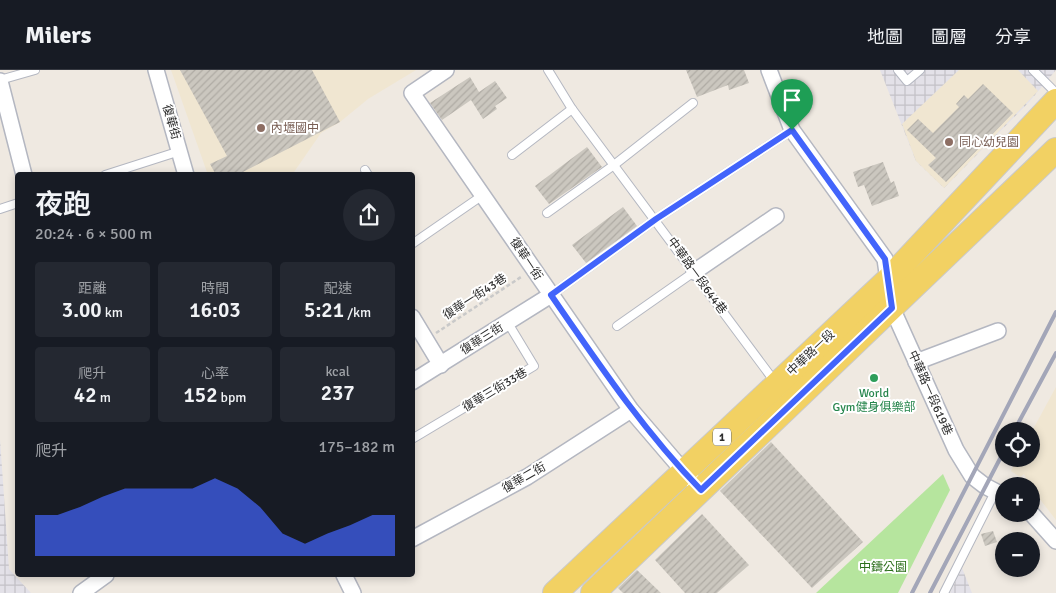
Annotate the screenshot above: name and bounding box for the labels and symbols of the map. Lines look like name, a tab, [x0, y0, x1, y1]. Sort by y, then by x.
pin	[771, 79, 813, 130]
street label: 復華街	[159, 103, 183, 141]
place label: 內壢國中	[271, 121, 319, 136]
marker: 內壢國中	[255, 122, 267, 134]
place label: 同心幼兒園	[959, 135, 1019, 150]
marker: 同心幼兒園	[943, 136, 955, 148]
street label: 復華一街	[506, 235, 546, 283]
street label: 中華路一段644巷	[664, 235, 730, 317]
street label: 復華一街43巷	[440, 271, 510, 323]
street label: 復華三街	[458, 320, 506, 358]
street label: 中華路一段	[784, 327, 838, 379]
street label: 中華路一段619巷	[905, 348, 955, 438]
street label: 復華三街33巷	[460, 365, 530, 415]
marker: World Gym健身俱樂部	[868, 372, 880, 384]
place label: World Gym健身俱樂部	[833, 386, 915, 415]
road number: 1	[713, 428, 731, 446]
street label: 復華二街	[499, 460, 549, 496]
park label: 中鑄公園	[859, 560, 907, 575]

